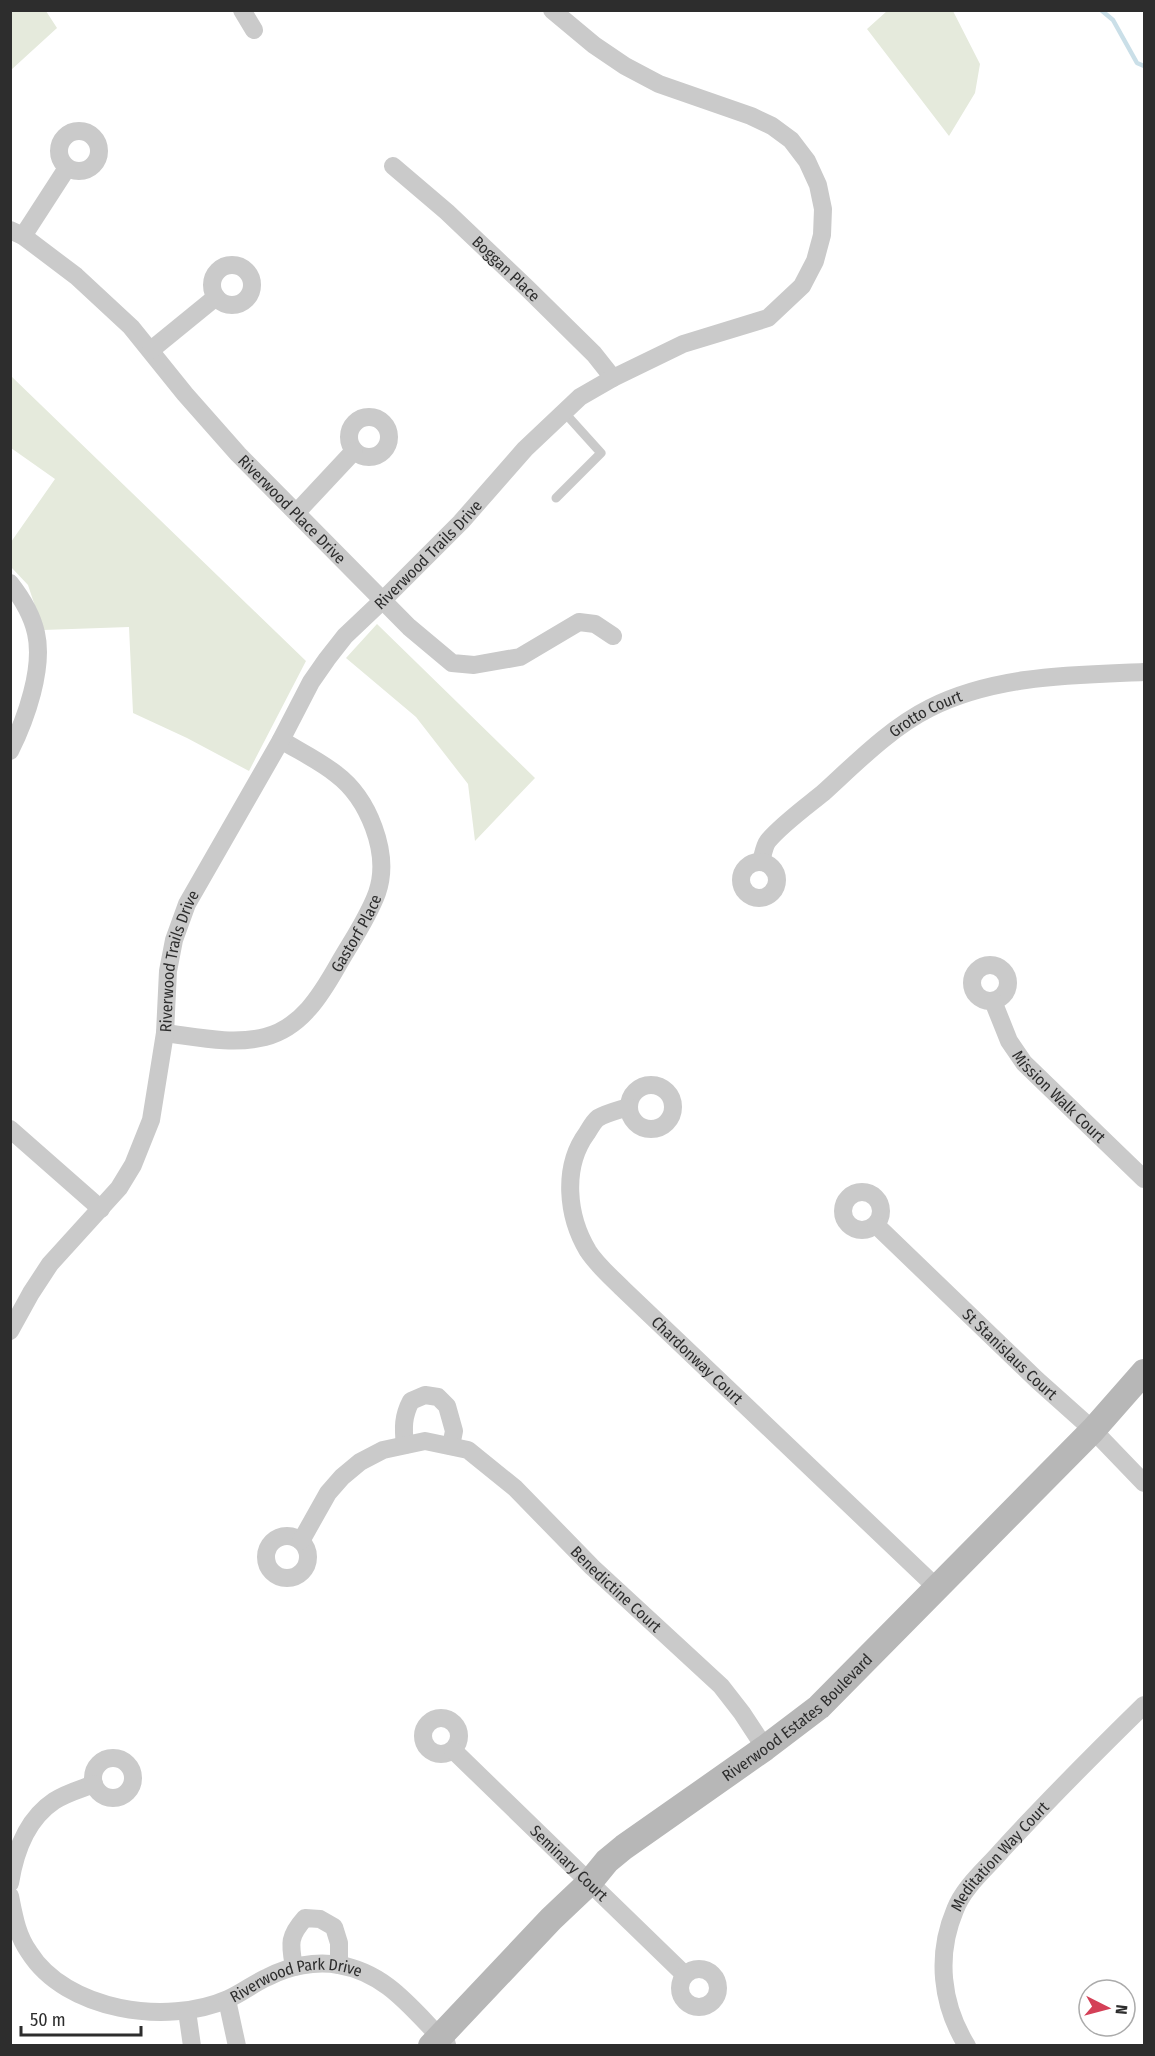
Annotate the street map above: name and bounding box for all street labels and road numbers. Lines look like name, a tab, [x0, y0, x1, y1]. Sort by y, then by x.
street label: Boggan Place	[469, 232, 544, 305]
street label: Riverwood Place Drive	[234, 451, 350, 567]
street label: Riverwood Trails Drive	[370, 496, 486, 613]
street label: Grotto Court	[885, 686, 965, 741]
street label: Riverwood Trails Drive	[156, 886, 203, 1033]
street label: Gastorf Place	[327, 891, 385, 975]
street label: Mission Walk Court	[1008, 1046, 1110, 1147]
street label: St Stanislaus Court	[959, 1304, 1062, 1404]
street label: Chardonway Court	[648, 1312, 748, 1408]
street label: Benedictine Court	[567, 1542, 666, 1636]
street label: Riverwood Estates Boulevard	[718, 1650, 876, 1785]
street label: Meditation Way Court	[946, 1797, 1053, 1914]
street label: Seminary Court	[527, 1821, 612, 1905]
street label: Riverwood Park Drive	[227, 1954, 365, 2006]

